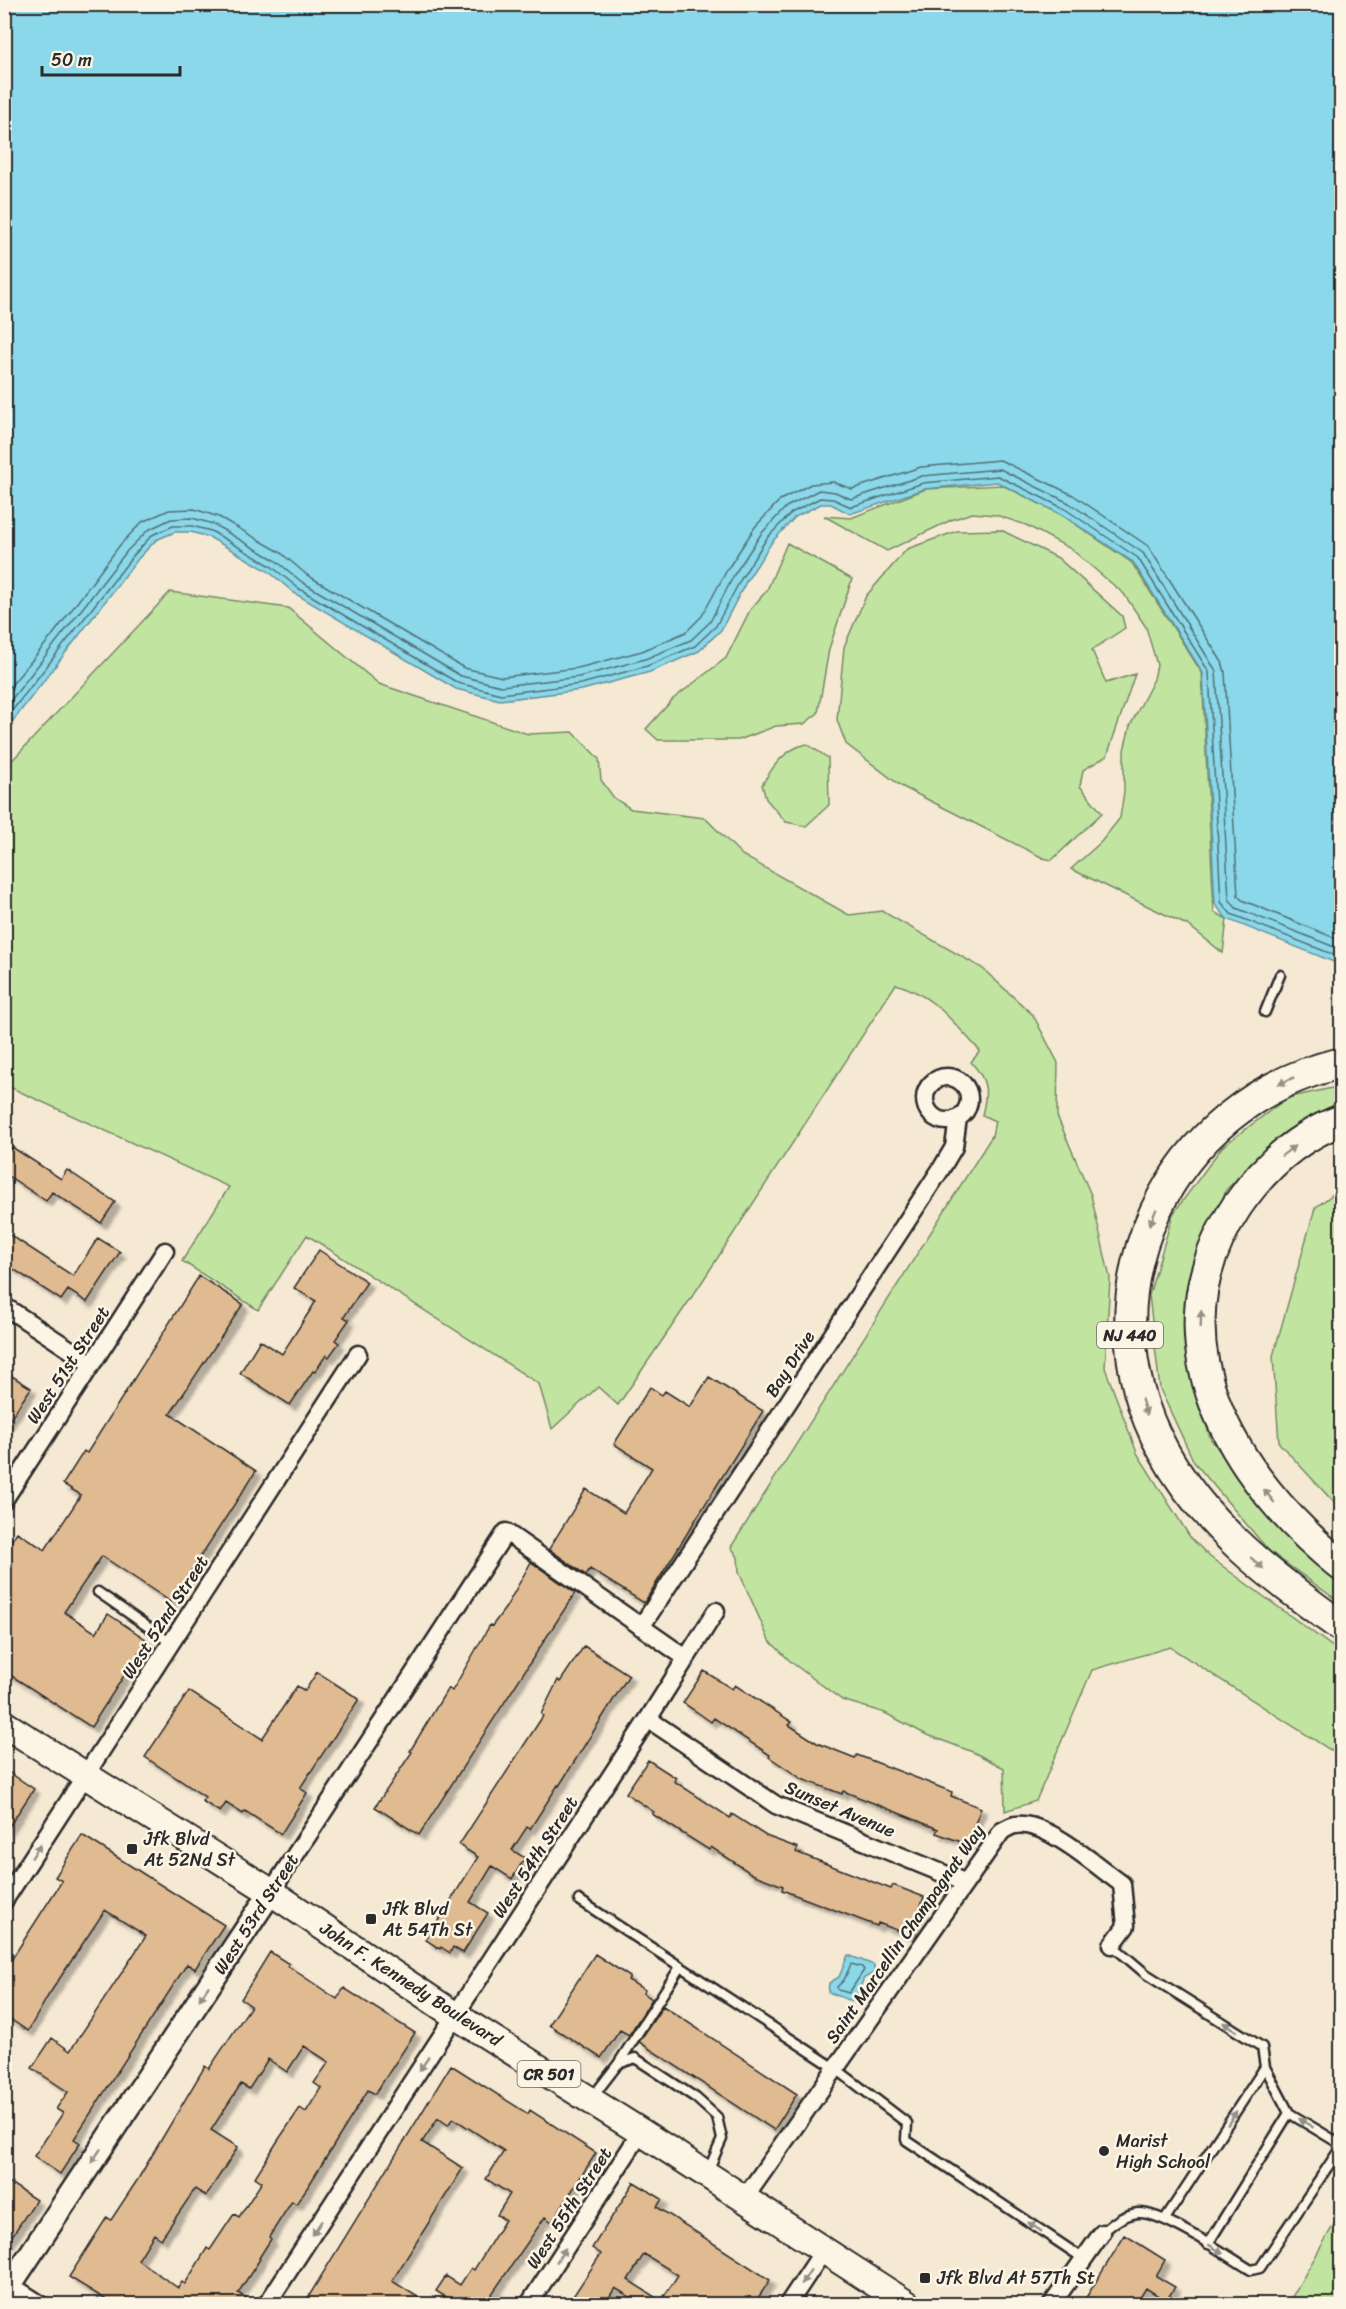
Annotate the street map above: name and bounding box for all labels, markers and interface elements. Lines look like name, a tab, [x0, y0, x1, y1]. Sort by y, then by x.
scale bar	[42, 39, 180, 77]
text: 50 m	[51, 44, 92, 76]
one-way arrow	[1277, 1077, 1295, 1087]
one-way arrow	[1280, 1146, 1295, 1158]
one-way arrow	[1148, 1209, 1158, 1227]
street label: West 51st Street	[18, 1299, 118, 1431]
one-way arrow	[1196, 1309, 1205, 1328]
road number: NJ 440	[1097, 1322, 1163, 1348]
street label: Bay Drive	[756, 1324, 824, 1404]
one-way arrow	[1140, 1398, 1150, 1416]
one-way arrow	[1263, 1488, 1276, 1504]
street label: West 52nd Street	[113, 1549, 217, 1685]
one-way arrow	[1250, 1557, 1265, 1570]
street label: Sunset Avenue	[780, 1771, 900, 1847]
street label: West 54th Street	[483, 1789, 587, 1925]
street label: Saint Marcellin Champagnat Way	[817, 1817, 994, 2050]
place label: Jfk Blvd At 52Nd St	[143, 1823, 236, 1876]
marker: Jfk Blvd At 52Nd St	[125, 1842, 139, 1856]
one-way arrow	[31, 1843, 42, 1860]
street label: West 53rd Street	[205, 1847, 307, 1981]
place label: Jfk Blvd At 54Th St	[382, 1893, 473, 1946]
street label: John F. Kennedy Boulevard	[312, 1912, 510, 2056]
marker: Jfk Blvd At 54Th St	[364, 1912, 378, 1926]
one-way arrow	[199, 1985, 210, 2001]
one-way arrow	[1222, 2021, 1238, 2032]
one-way arrow	[418, 2056, 430, 2072]
road number: CR 501	[518, 2061, 580, 2087]
one-way arrow	[1226, 2110, 1238, 2126]
one-way arrow	[1298, 2117, 1314, 2128]
place label: Marist High School	[1116, 2125, 1211, 2178]
street label: West 55th Street	[517, 2140, 621, 2276]
marker: Marist High School	[1097, 2144, 1111, 2158]
one-way arrow	[90, 2147, 102, 2163]
one-way arrow	[311, 2219, 323, 2235]
one-way arrow	[1028, 2221, 1044, 2233]
one-way arrow	[1208, 2243, 1224, 2254]
one-way arrow	[555, 2248, 567, 2264]
place label: Jfk Blvd At 57Th St	[936, 2262, 1095, 2294]
one-way arrow	[800, 2269, 812, 2285]
marker: Jfk Blvd At 57Th St	[918, 2271, 932, 2285]

